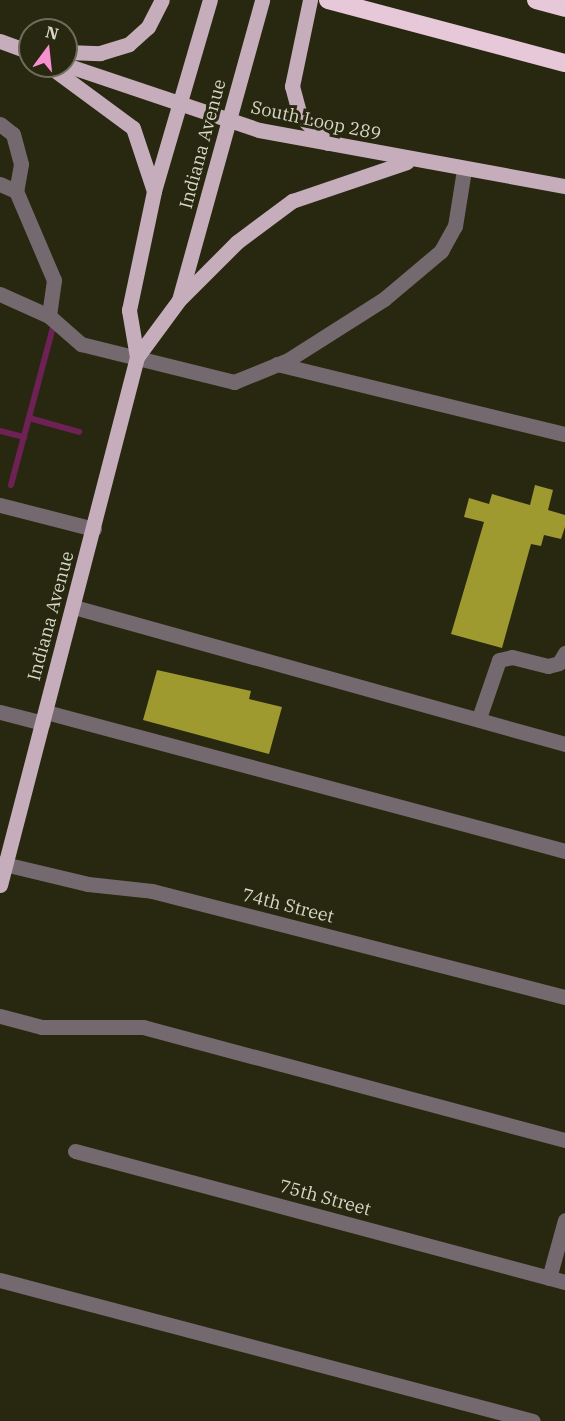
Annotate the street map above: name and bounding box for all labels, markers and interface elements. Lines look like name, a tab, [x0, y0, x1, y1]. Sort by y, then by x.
north arrow	[18, 18, 78, 78]
text: N	[43, 21, 61, 44]
street label: Indiana Avenue	[175, 77, 231, 211]
street label: South Loop 289	[249, 97, 383, 145]
street label: Indiana Avenue	[23, 549, 79, 683]
street label: 74th Street	[240, 884, 336, 928]
street label: 75th Street	[277, 1175, 373, 1221]

